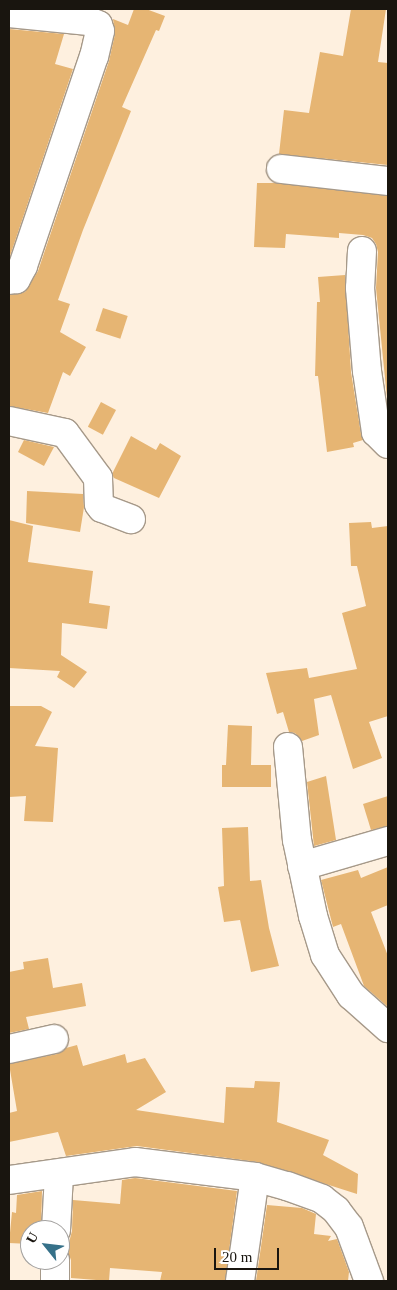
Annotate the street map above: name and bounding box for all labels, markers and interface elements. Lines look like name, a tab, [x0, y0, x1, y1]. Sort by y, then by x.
north arrow	[20, 1220, 70, 1270]
text: U	[23, 1230, 41, 1246]
scale bar	[217, 1238, 282, 1270]
text: 20 m	[222, 1249, 252, 1265]

